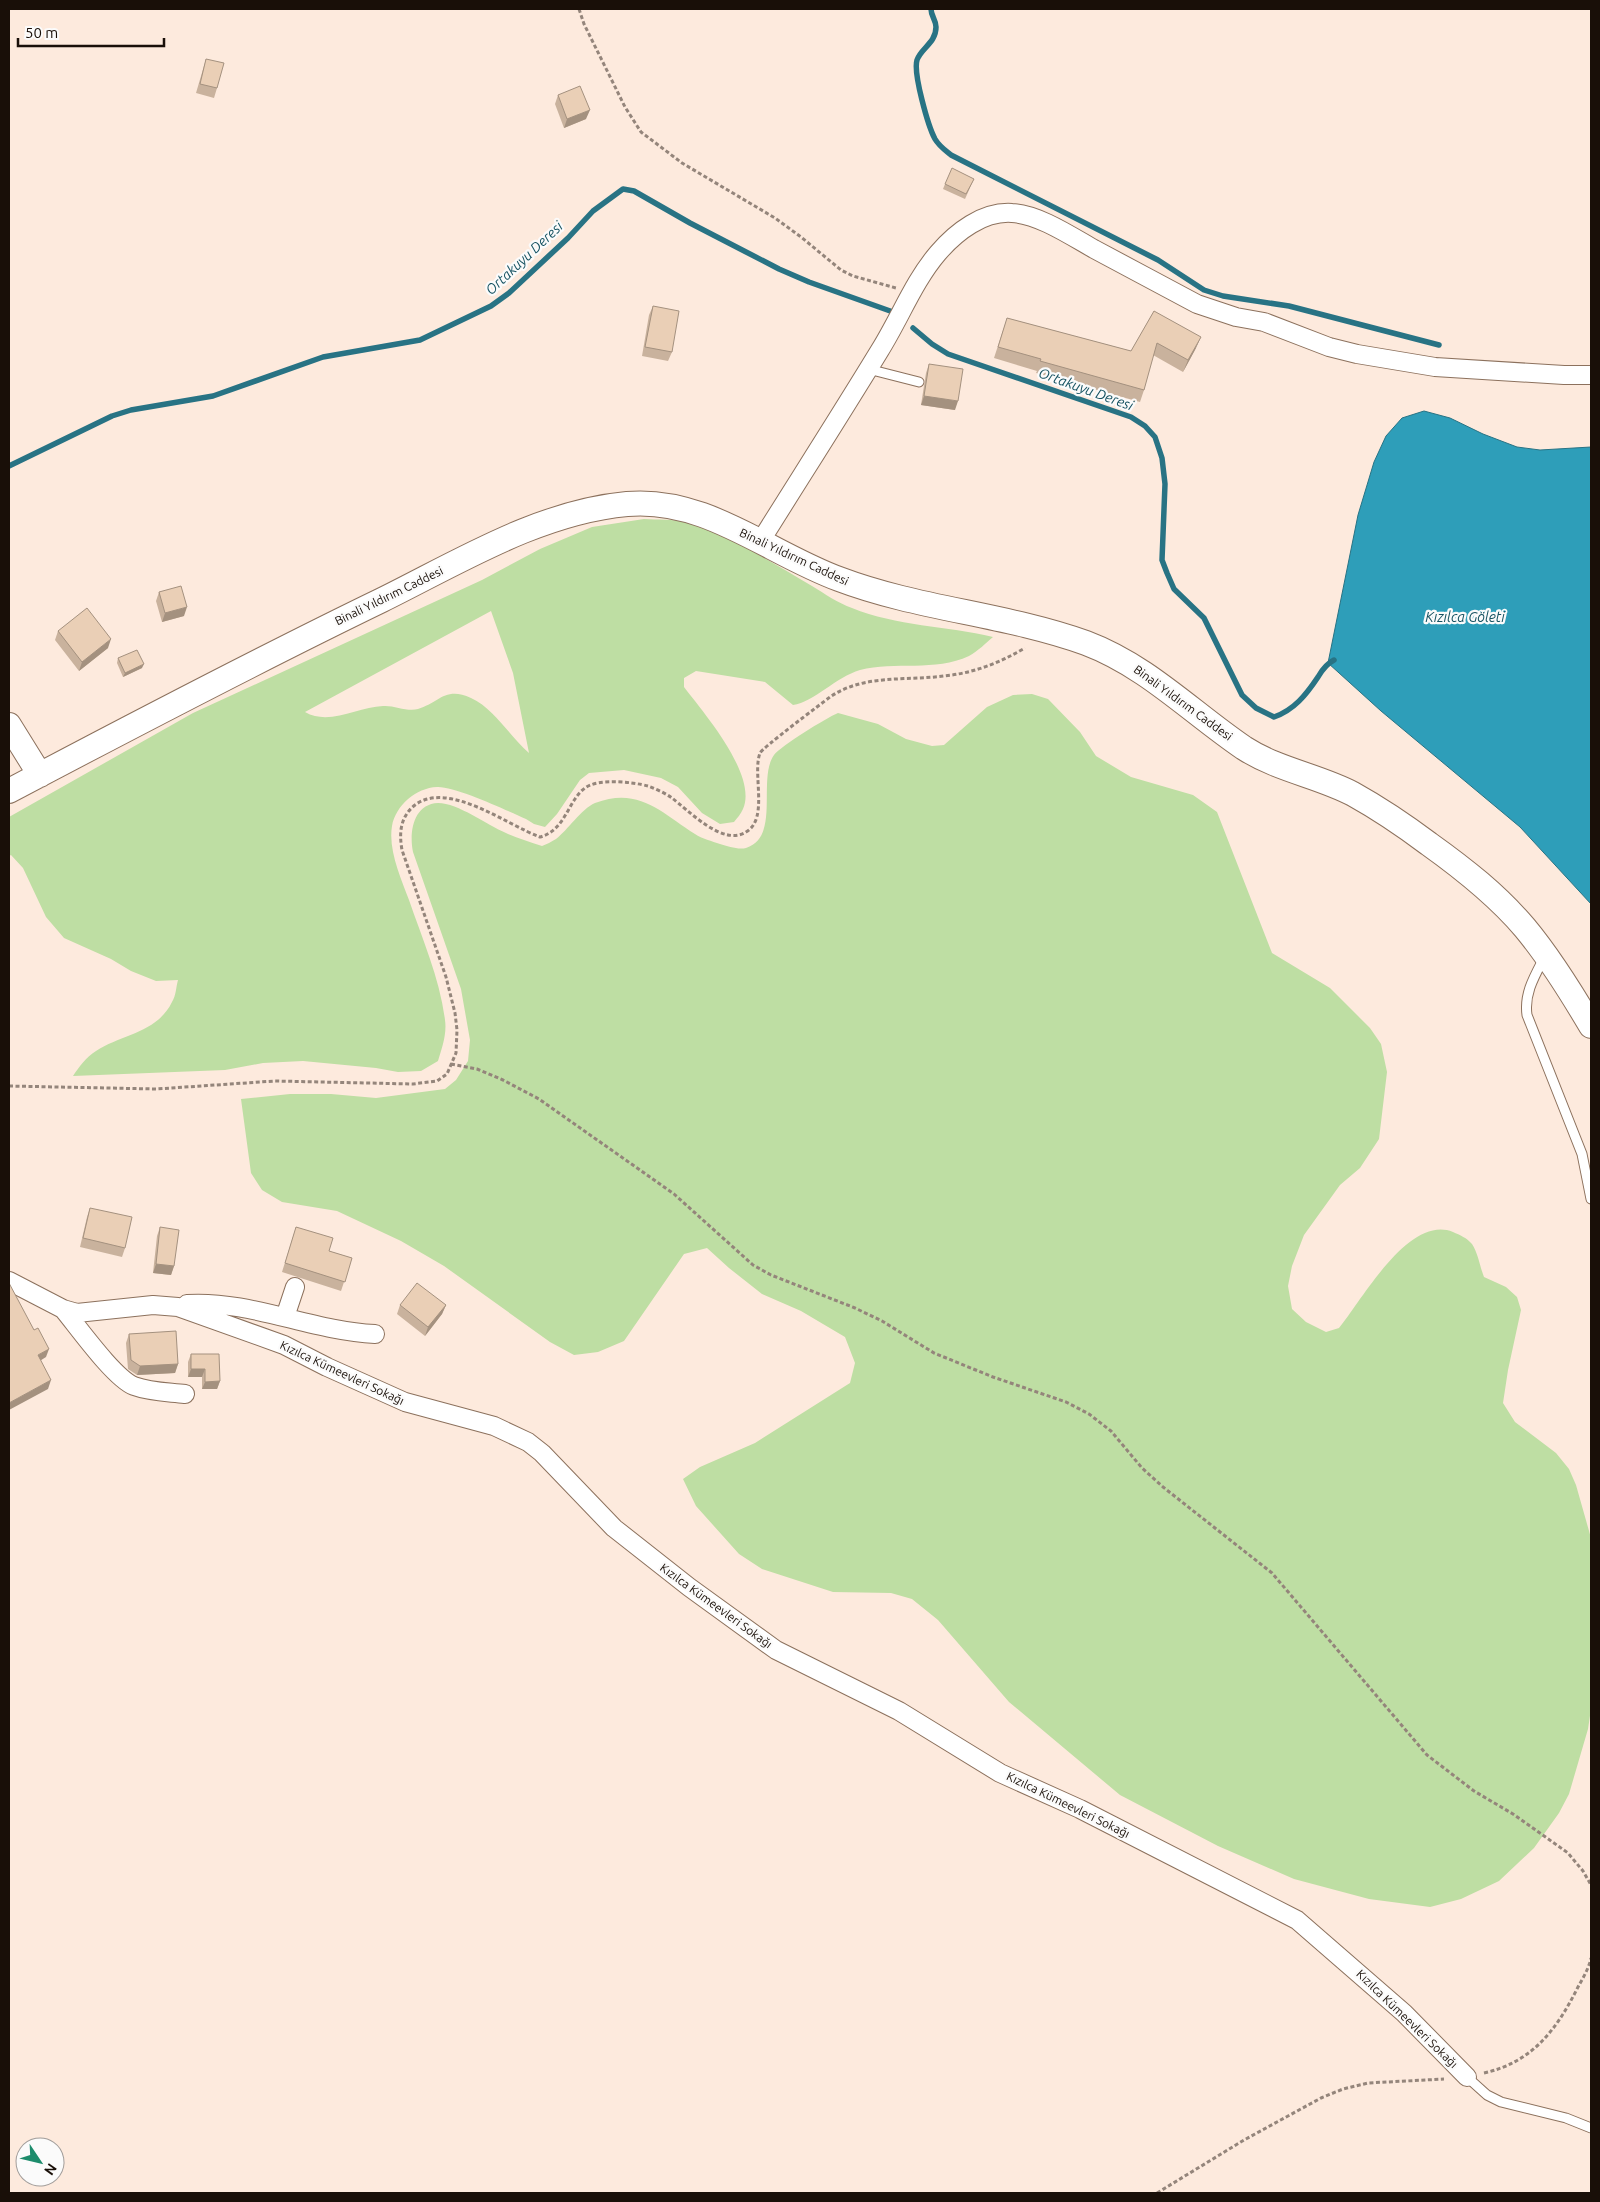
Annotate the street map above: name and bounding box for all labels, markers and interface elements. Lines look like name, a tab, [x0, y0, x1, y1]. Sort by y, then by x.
scale bar	[18, 15, 164, 47]
text: 50 m	[25, 24, 58, 41]
water label: Ortakuyu Deresi	[482, 218, 566, 298]
water label: Ortakuyu Deresi	[1036, 364, 1136, 414]
street label: Binali Yıldırım Caddesi	[738, 526, 851, 588]
street label: Binali Yıldırım Caddesi	[333, 564, 445, 627]
water label: Kızılca Göleti	[1425, 609, 1505, 625]
street label: Binali Yıldırım Caddesi	[1131, 662, 1235, 743]
street label: Kızılca Kümeevleri Sokağı	[278, 1338, 406, 1407]
street label: Kızılca Kümeevleri Sokağı	[658, 1561, 775, 1651]
street label: Kızılca Kümeevleri Sokağı	[1005, 1769, 1132, 1840]
street label: Kızılca Kümeevleri Sokağı	[1354, 1967, 1461, 2070]
north arrow	[15, 2137, 65, 2187]
text: N	[41, 2161, 60, 2178]

